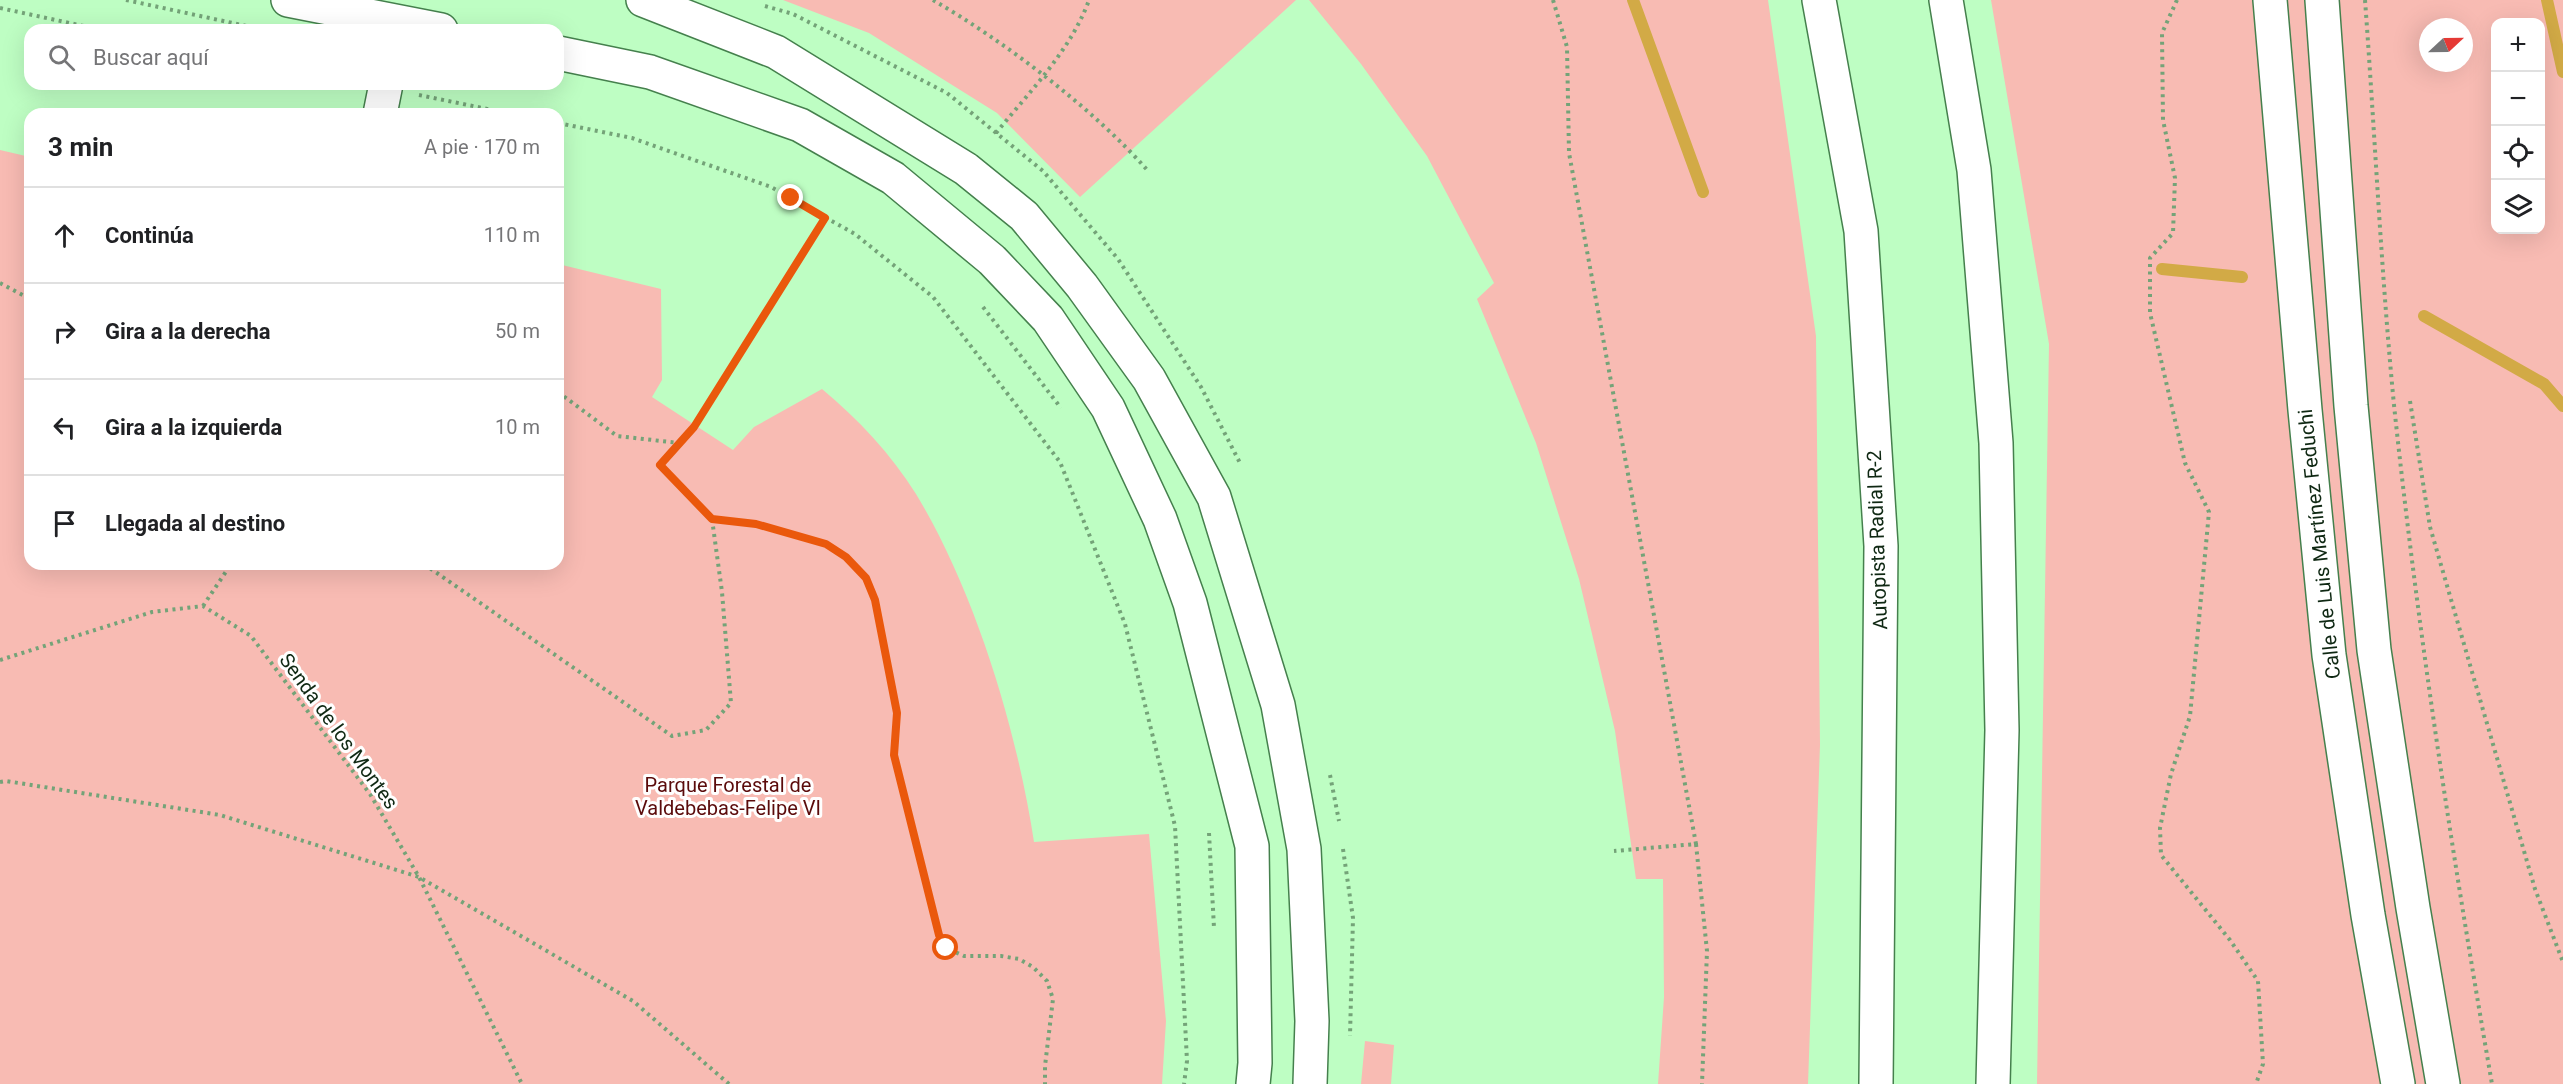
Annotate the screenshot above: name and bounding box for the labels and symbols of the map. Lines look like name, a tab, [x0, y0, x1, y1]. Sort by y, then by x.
north arrow	[2419, 18, 2473, 72]
route end	[777, 184, 803, 210]
street label: Calle de Luis Martínez Feduchi	[2293, 408, 2345, 680]
street label: Autopista Radial R-2	[1862, 450, 1892, 630]
street label: Senda de los Montes	[274, 649, 404, 813]
park label: Parque Forestal de Valdebebas-Felipe VI	[635, 773, 821, 820]
route start	[932, 934, 958, 960]

